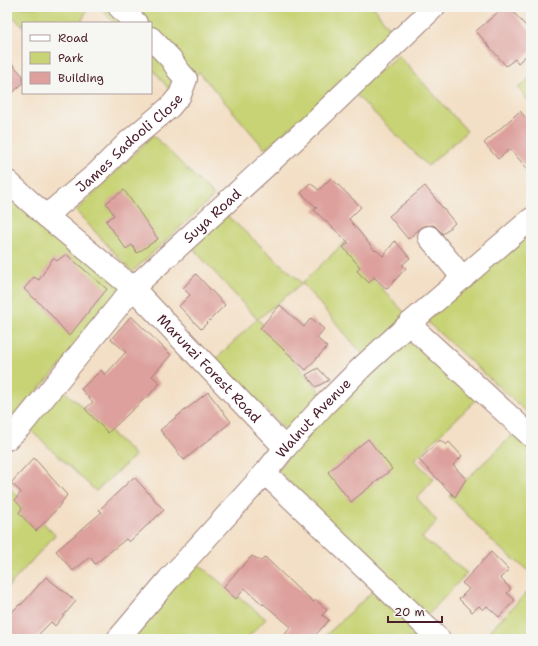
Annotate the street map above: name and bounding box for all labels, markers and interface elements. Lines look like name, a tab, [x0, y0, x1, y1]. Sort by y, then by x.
legend	[22, 22, 152, 94]
text: Road	[58, 30, 89, 46]
text: Park	[58, 50, 84, 66]
text: Building	[58, 70, 104, 86]
street label: James Sadooli Close	[72, 90, 187, 196]
street label: Suya Road	[179, 184, 245, 247]
street label: Marunzi Forest Road	[153, 310, 265, 426]
street label: Walnut Avenue	[272, 374, 355, 461]
scale bar	[388, 598, 442, 624]
text: 20 m	[394, 604, 425, 620]

